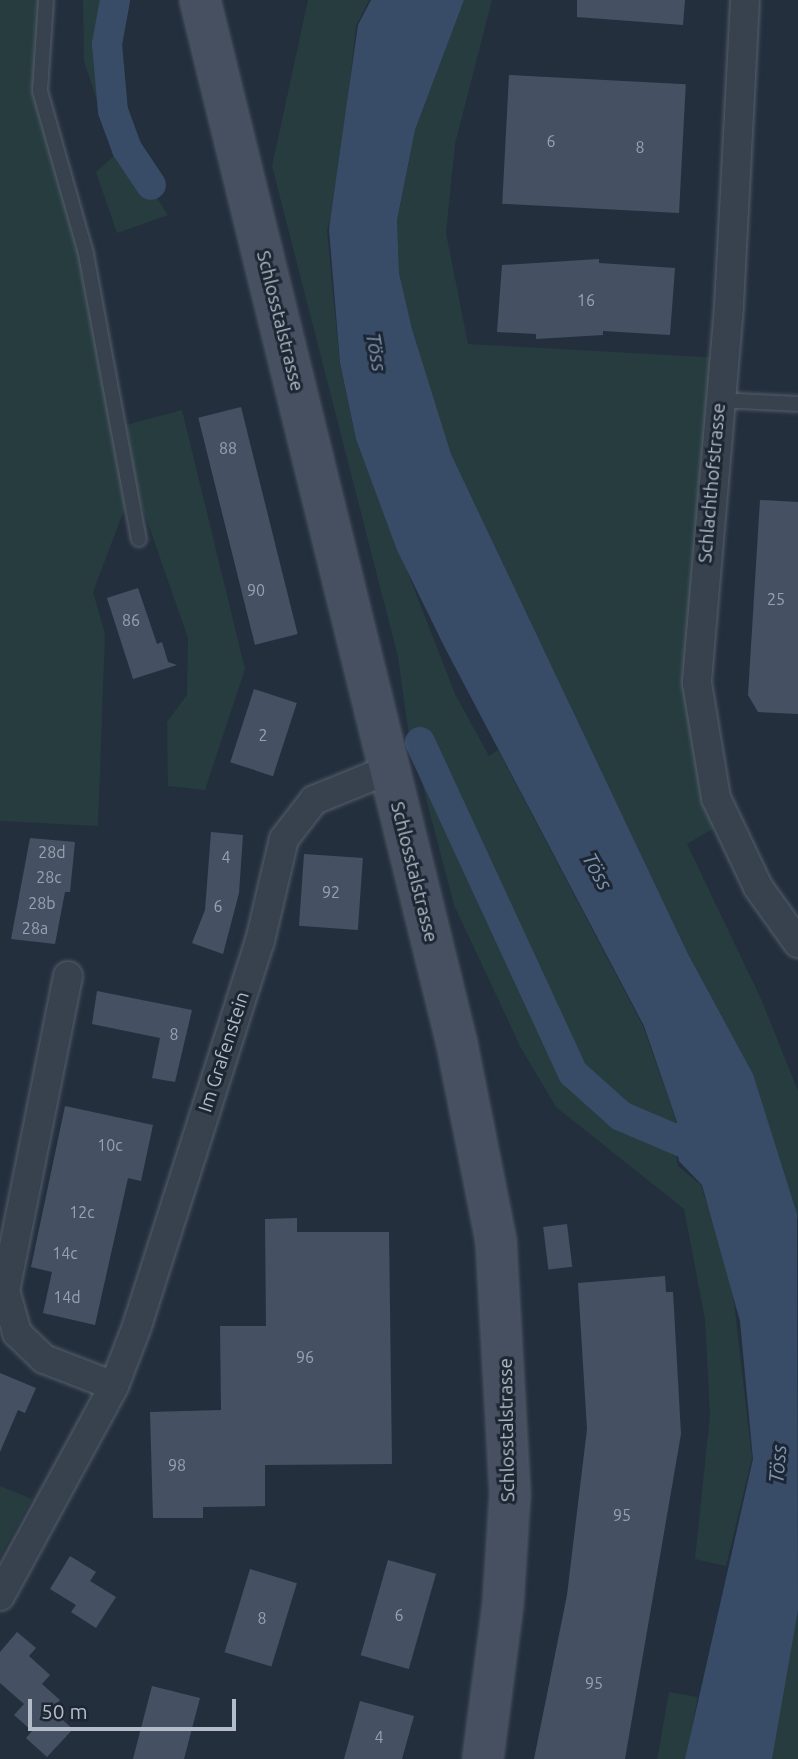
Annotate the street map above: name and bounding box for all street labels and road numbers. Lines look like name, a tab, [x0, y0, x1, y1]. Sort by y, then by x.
street label: Schlosstalstrasse	[252, 248, 308, 394]
street label: Schlachthofstrasse	[694, 402, 730, 564]
street label: Schlosstalstrasse	[386, 799, 442, 945]
street label: Im Grafenstein	[194, 989, 254, 1115]
street label: Schlosstalstrasse	[494, 1358, 520, 1502]

